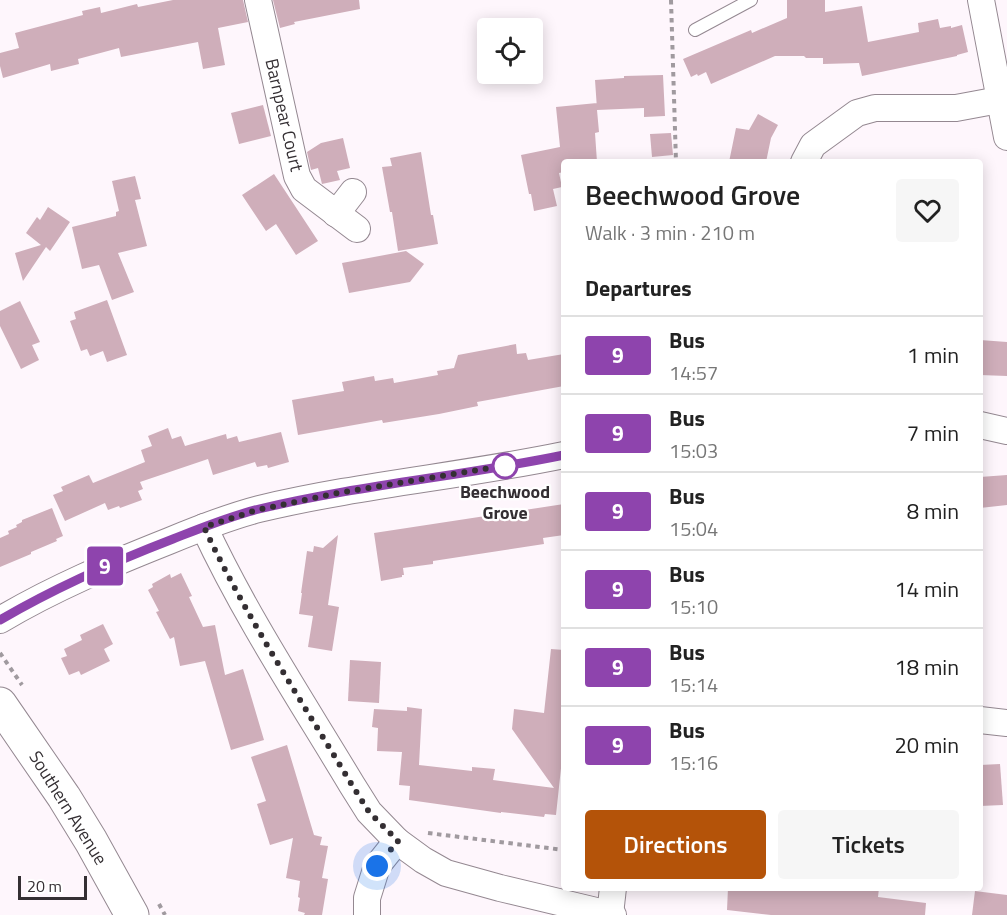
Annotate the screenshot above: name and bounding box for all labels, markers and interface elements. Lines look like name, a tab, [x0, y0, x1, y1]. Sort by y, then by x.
map controls	[477, 18, 543, 84]
button: locate	[477, 18, 543, 84]
street label: Barnpear Court	[258, 56, 311, 175]
text: Beechwood Grove	[585, 173, 800, 216]
button: heart	[896, 179, 959, 242]
text: Walk · 3 min · 210 m	[585, 217, 755, 248]
text: Departures	[585, 271, 692, 305]
text: Bus	[669, 323, 705, 357]
text: 1 min	[907, 338, 959, 372]
text: 9	[612, 339, 624, 371]
text: 14:57	[669, 357, 718, 388]
text: Bus	[669, 401, 705, 435]
text: 7 min	[907, 416, 959, 450]
text: 9	[612, 417, 624, 449]
text: 15:03	[669, 435, 718, 466]
marker: Beechwood Grove	[492, 453, 518, 479]
place label: Beechwood Grove	[460, 478, 550, 526]
text: Bus	[669, 479, 705, 513]
text: 8 min	[907, 494, 959, 528]
text: 9	[612, 495, 624, 527]
text: 15:04	[669, 513, 718, 544]
line badge: 9	[86, 546, 124, 586]
text: 9	[99, 550, 111, 582]
text: Bus	[669, 557, 705, 591]
text: 14 min	[894, 572, 959, 606]
text: 9	[612, 573, 624, 605]
text: 15:10	[669, 591, 718, 622]
text: Bus	[669, 635, 705, 669]
text: 18 min	[894, 650, 959, 684]
text: 9	[612, 651, 624, 683]
text: 15:14	[669, 669, 718, 700]
text: Bus	[669, 713, 705, 747]
text: 20 min	[894, 728, 959, 762]
text: 9	[612, 729, 624, 761]
street label: Southern Avenue	[23, 745, 114, 870]
text: 15:16	[669, 747, 718, 778]
button: Directions	[585, 810, 766, 879]
button: Tickets	[778, 810, 959, 879]
your location	[362, 851, 392, 881]
scale bar	[18, 873, 87, 900]
text: 20 m	[27, 874, 62, 898]

